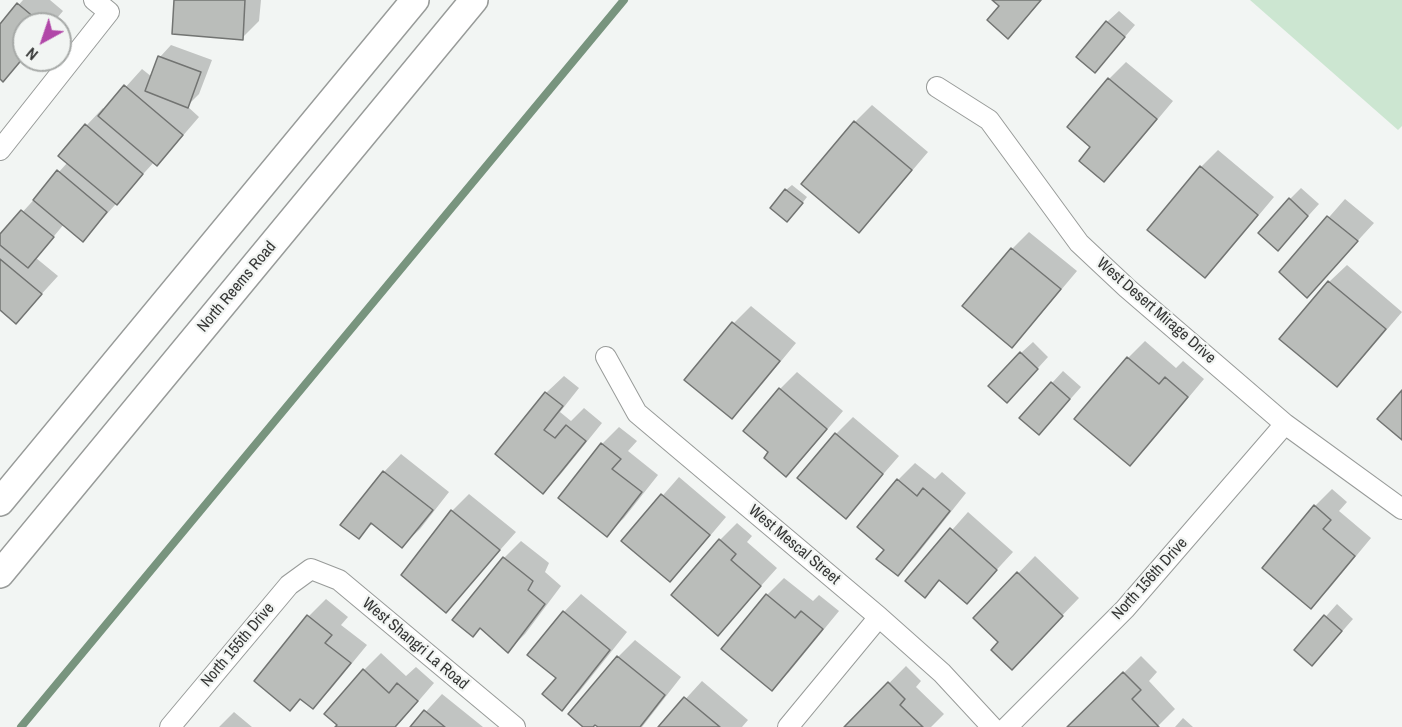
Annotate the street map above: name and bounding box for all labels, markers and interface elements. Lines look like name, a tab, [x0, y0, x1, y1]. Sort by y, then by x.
north arrow	[12, 12, 72, 72]
text: N	[21, 43, 42, 66]
street label: North Reems Road	[194, 238, 280, 336]
street label: West Desert Mirage Drive	[1093, 254, 1219, 368]
street label: West Mescal Street	[744, 501, 844, 589]
street label: North 156th Drive	[1108, 534, 1192, 624]
street label: West Shangri La Road	[358, 594, 472, 694]
street label: North 155th Drive	[197, 599, 279, 691]

